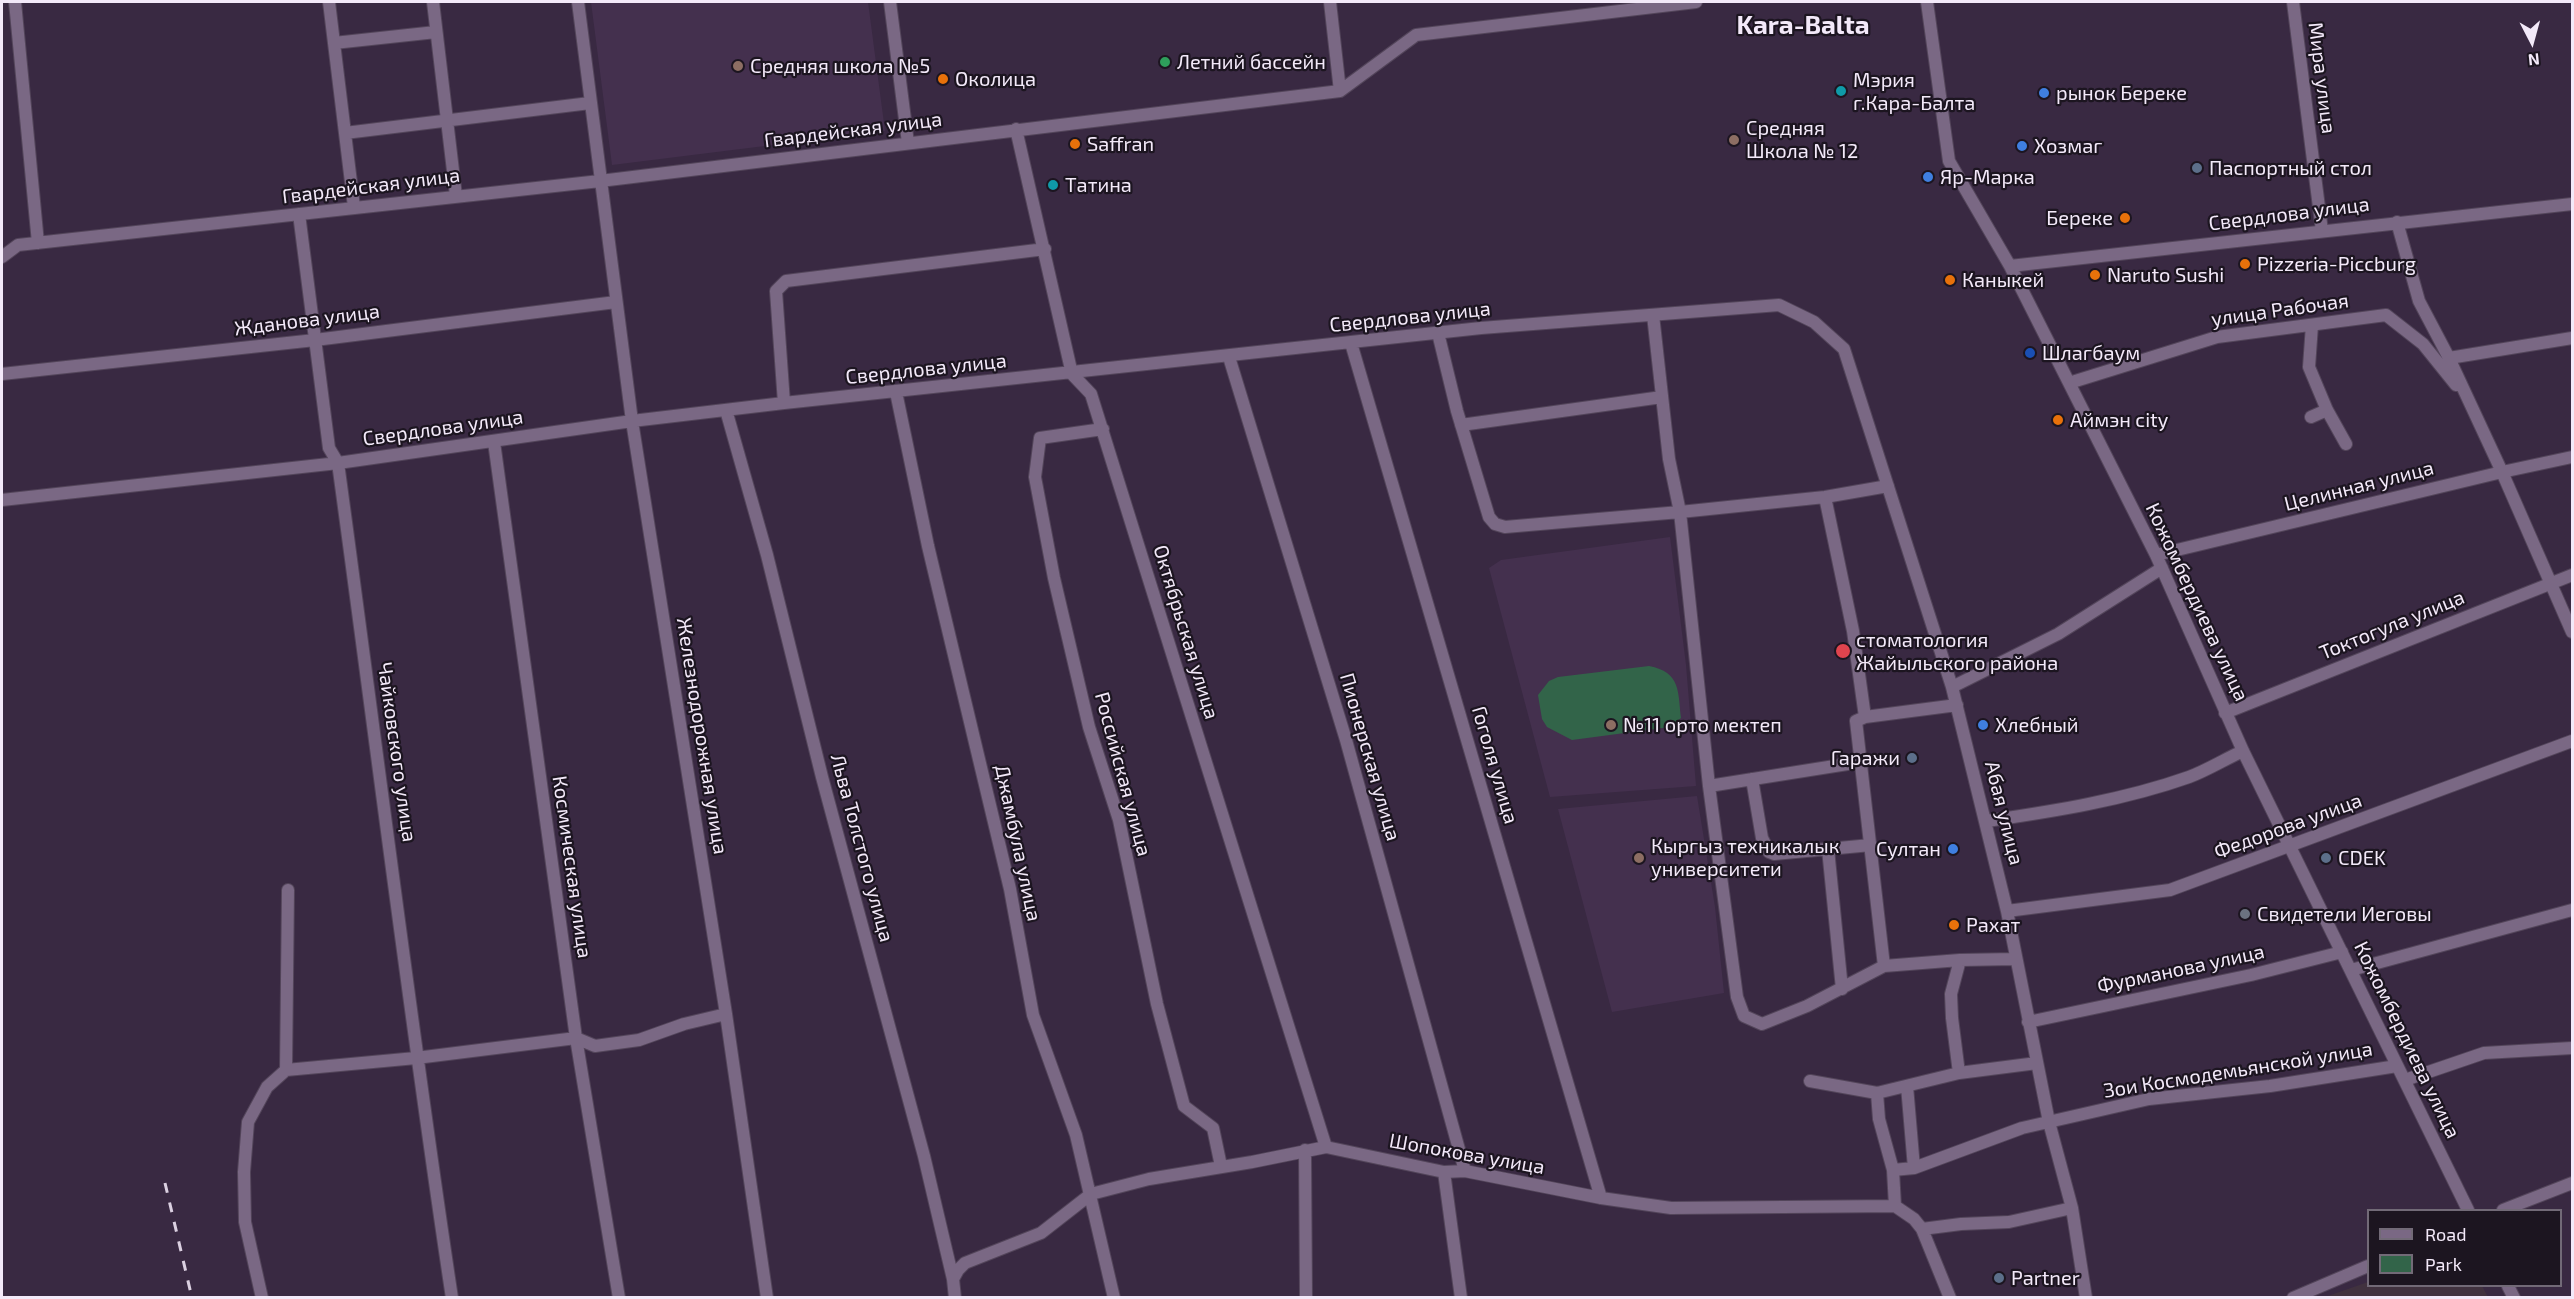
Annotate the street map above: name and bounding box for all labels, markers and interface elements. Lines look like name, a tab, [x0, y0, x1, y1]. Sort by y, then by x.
district label: Kara-Balta	[1736, 9, 1870, 41]
north arrow	[2502, 12, 2562, 72]
street label: Мира улица	[2303, 21, 2341, 135]
place label: Летний бассейн	[1177, 50, 1326, 74]
text: N	[2527, 50, 2541, 70]
place label: Средняя школа №5	[750, 54, 930, 78]
marker: Летний бассейн	[1158, 55, 1172, 69]
marker: Средняя школа №5	[731, 59, 745, 73]
place label: Околица	[955, 67, 1036, 91]
place label: Мэрия г.Кара-Балта	[1853, 68, 1975, 115]
marker: Околица	[936, 72, 950, 86]
place label: рынок Береке	[2056, 81, 2187, 105]
marker: Мэрия г.Кара-Балта	[1834, 84, 1848, 98]
marker: рынок Береке	[2037, 86, 2051, 100]
street label: Гвардейская улица	[763, 107, 943, 153]
place label: Средняя Школа № 12	[1746, 116, 1858, 163]
place label: Saffran	[1087, 132, 1154, 156]
marker: Средняя Школа № 12	[1727, 133, 1741, 147]
place label: Хозмаг	[2034, 134, 2103, 158]
marker: Saffran	[1068, 137, 1082, 151]
marker: Хозмаг	[2015, 139, 2029, 153]
place label: Паспортный стол	[2209, 156, 2372, 180]
marker: Паспортный стол	[2190, 161, 2204, 175]
street label: Гвардейская улица	[281, 163, 461, 209]
place label: Яр-Марка	[1940, 165, 2035, 189]
marker: Яр-Марка	[1921, 170, 1935, 184]
place label: Татина	[1065, 173, 1132, 197]
marker: Татина	[1046, 178, 1060, 192]
street label: Свердлова улица	[2207, 192, 2371, 236]
place label: Береке	[2046, 206, 2113, 230]
marker: Береке	[2118, 211, 2132, 225]
place label: Pizzeria-Piccburg	[2257, 252, 2416, 276]
marker: Pizzeria-Piccburg	[2238, 257, 2252, 271]
place label: Naruto Sushi	[2107, 263, 2224, 287]
place label: Каныкей	[1962, 268, 2044, 292]
marker: Naruto Sushi	[2088, 268, 2102, 282]
marker: Каныкей	[1943, 273, 1957, 287]
street label: улица Рабочая	[2210, 288, 2350, 332]
street label: Свердлова улица	[1328, 297, 1492, 337]
street label: Жданова улица	[233, 299, 381, 341]
place label: Шлагбаум	[2042, 341, 2140, 365]
marker: Шлагбаум	[2023, 346, 2037, 360]
street label: Свердлова улица	[844, 349, 1008, 389]
street label: Свердлова улица	[361, 405, 525, 451]
place label: Аймэн city	[2070, 408, 2168, 432]
marker: Аймэн city	[2051, 413, 2065, 427]
street label: Целинная улица	[2282, 456, 2436, 516]
street label: Кожомбердиева улица	[2140, 499, 2254, 705]
street label: Октябрьская улица	[1148, 542, 1224, 722]
street label: Токтогула улица	[2316, 585, 2468, 665]
street label: Железнодорожная улица	[671, 616, 733, 856]
place label: стоматология Жайыльского района	[1856, 628, 2058, 675]
marker: стоматология Жайыльского района	[1834, 642, 1852, 660]
street label: Чайковского улица	[373, 661, 421, 843]
street label: Пионерская улица	[1335, 670, 1405, 844]
street label: Российская улица	[1090, 689, 1156, 859]
street label: Гоголя улица	[1467, 703, 1523, 827]
place label: №11 орто мектеп	[1623, 713, 1782, 737]
place label: Хлебный	[1995, 713, 2079, 737]
marker: №11 орто мектеп	[1604, 718, 1618, 732]
marker: Хлебный	[1976, 718, 1990, 732]
place label: Гаражи	[1831, 746, 1900, 770]
street label: Льва Толстого улица	[825, 751, 899, 945]
marker: Гаражи	[1905, 751, 1919, 765]
street label: Абая улица	[1980, 759, 2028, 867]
street label: Джамбула улица	[990, 762, 1046, 924]
street label: Космическая улица	[547, 774, 597, 960]
street label: Федорова улица	[2211, 788, 2365, 864]
place label: Кыргыз техникалык университети	[1651, 834, 1839, 881]
place label: Султан	[1876, 837, 1941, 861]
marker: Султан	[1946, 842, 1960, 856]
place label: CDEK	[2338, 846, 2386, 870]
marker: Кыргыз техникалык университети	[1632, 851, 1646, 865]
marker: CDEK	[2319, 851, 2333, 865]
place label: Свидетели Иеговы	[2257, 902, 2432, 926]
marker: Свидетели Иеговы	[2238, 907, 2252, 921]
place label: Рахат	[1966, 913, 2020, 937]
marker: Рахат	[1947, 918, 1961, 932]
street label: Кожомбердиева улица	[2349, 938, 2465, 1142]
street label: Фурманова улица	[2095, 940, 2267, 998]
street label: Зои Космодемьянской улица	[2102, 1037, 2374, 1103]
street label: Шопокова улица	[1387, 1129, 1547, 1179]
legend	[2367, 1209, 2562, 1287]
text: Road	[2425, 1223, 2466, 1245]
text: Park	[2425, 1253, 2462, 1275]
place label: Partner	[2011, 1266, 2080, 1290]
marker: Partner	[1992, 1271, 2006, 1285]

